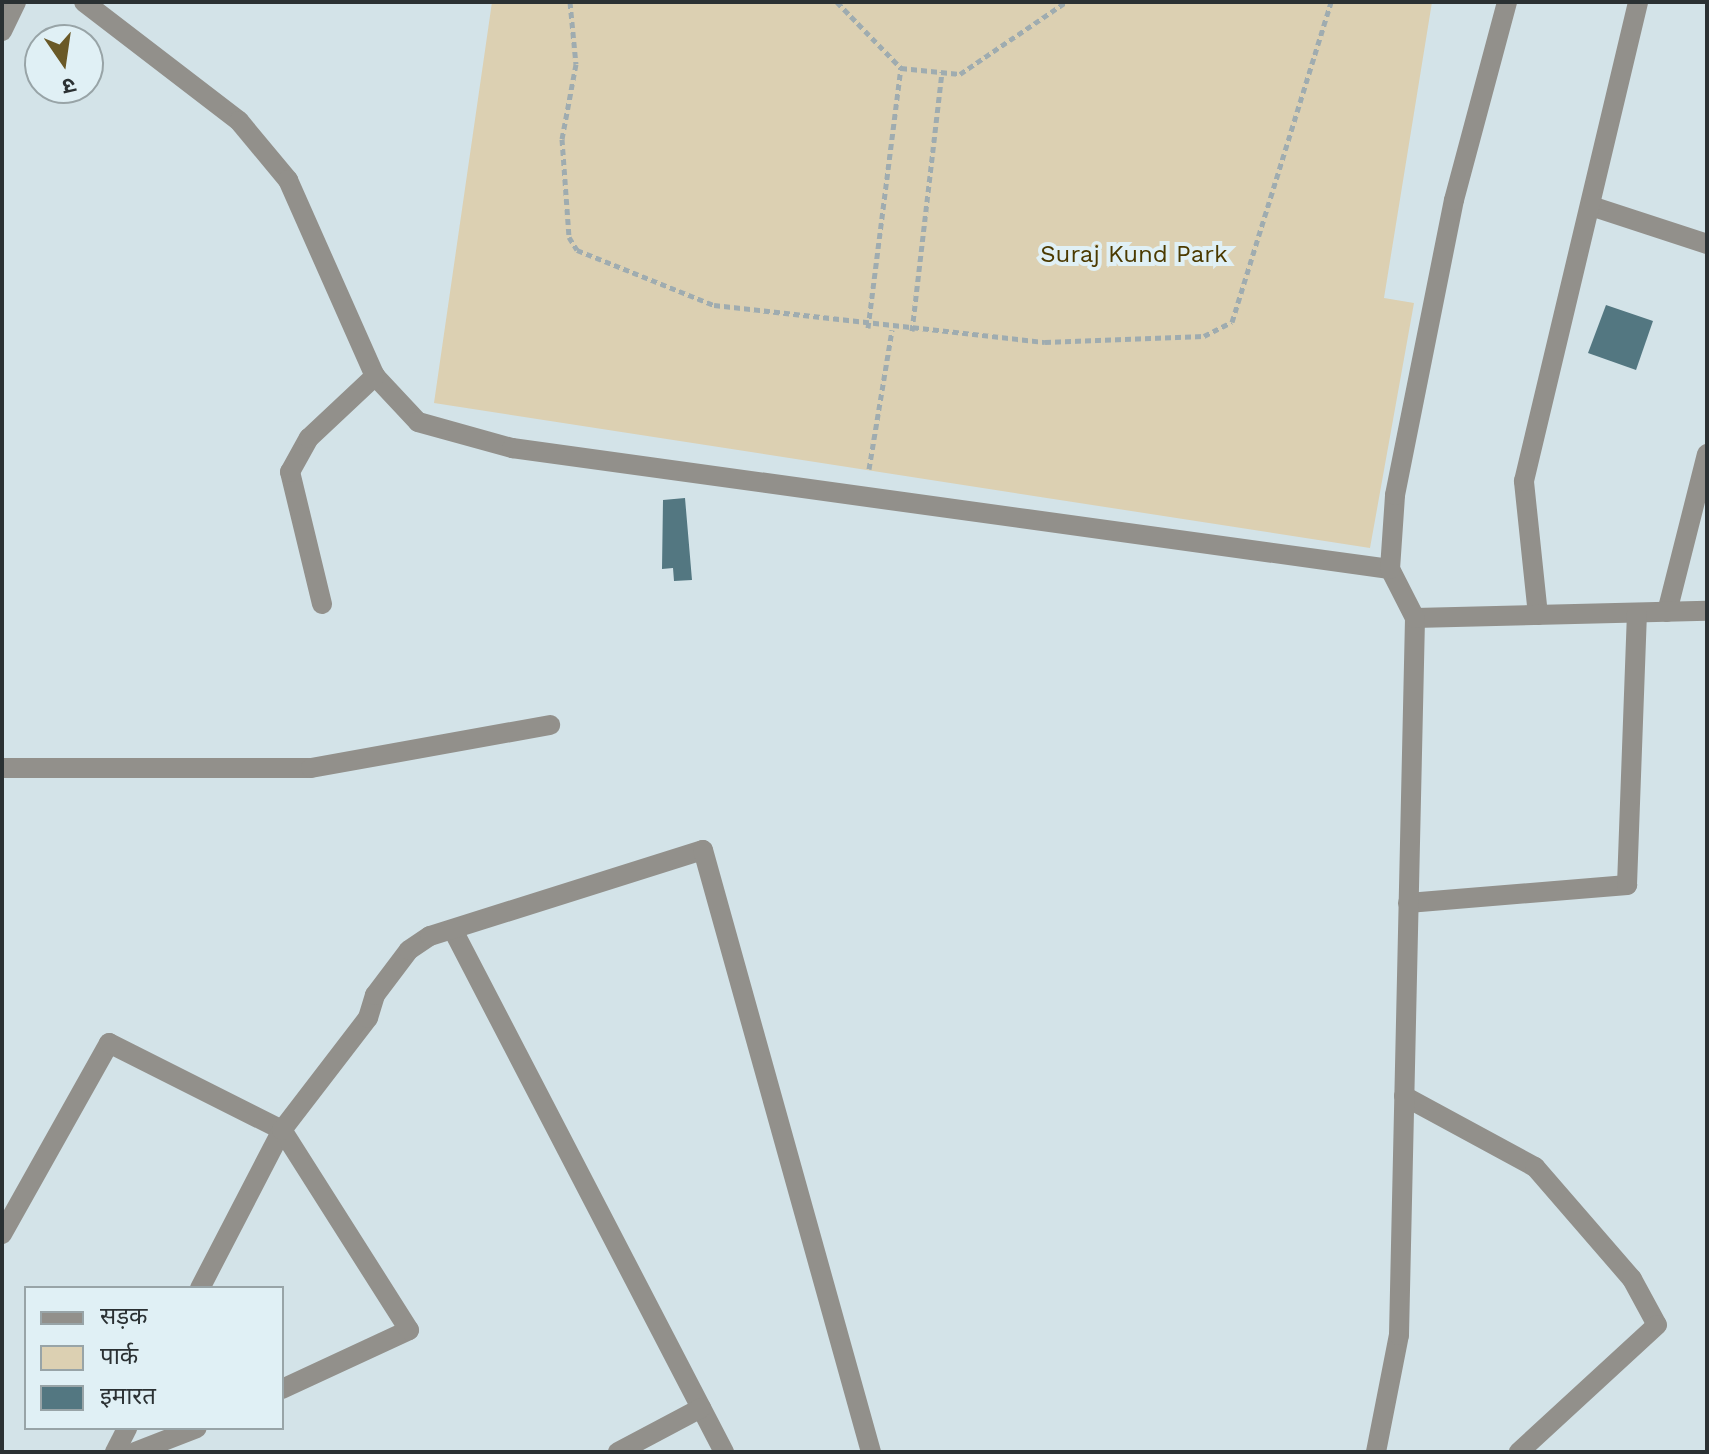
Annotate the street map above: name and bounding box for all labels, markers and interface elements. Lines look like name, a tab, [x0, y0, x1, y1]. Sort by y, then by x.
north arrow	[24, 24, 104, 104]
text: उ	[60, 72, 78, 100]
park label: Suraj Kund Park	[1040, 241, 1228, 269]
legend	[24, 1286, 284, 1430]
text: सड़क	[100, 1302, 148, 1330]
text: पार्क	[100, 1342, 138, 1370]
text: इमारत	[100, 1382, 156, 1410]

